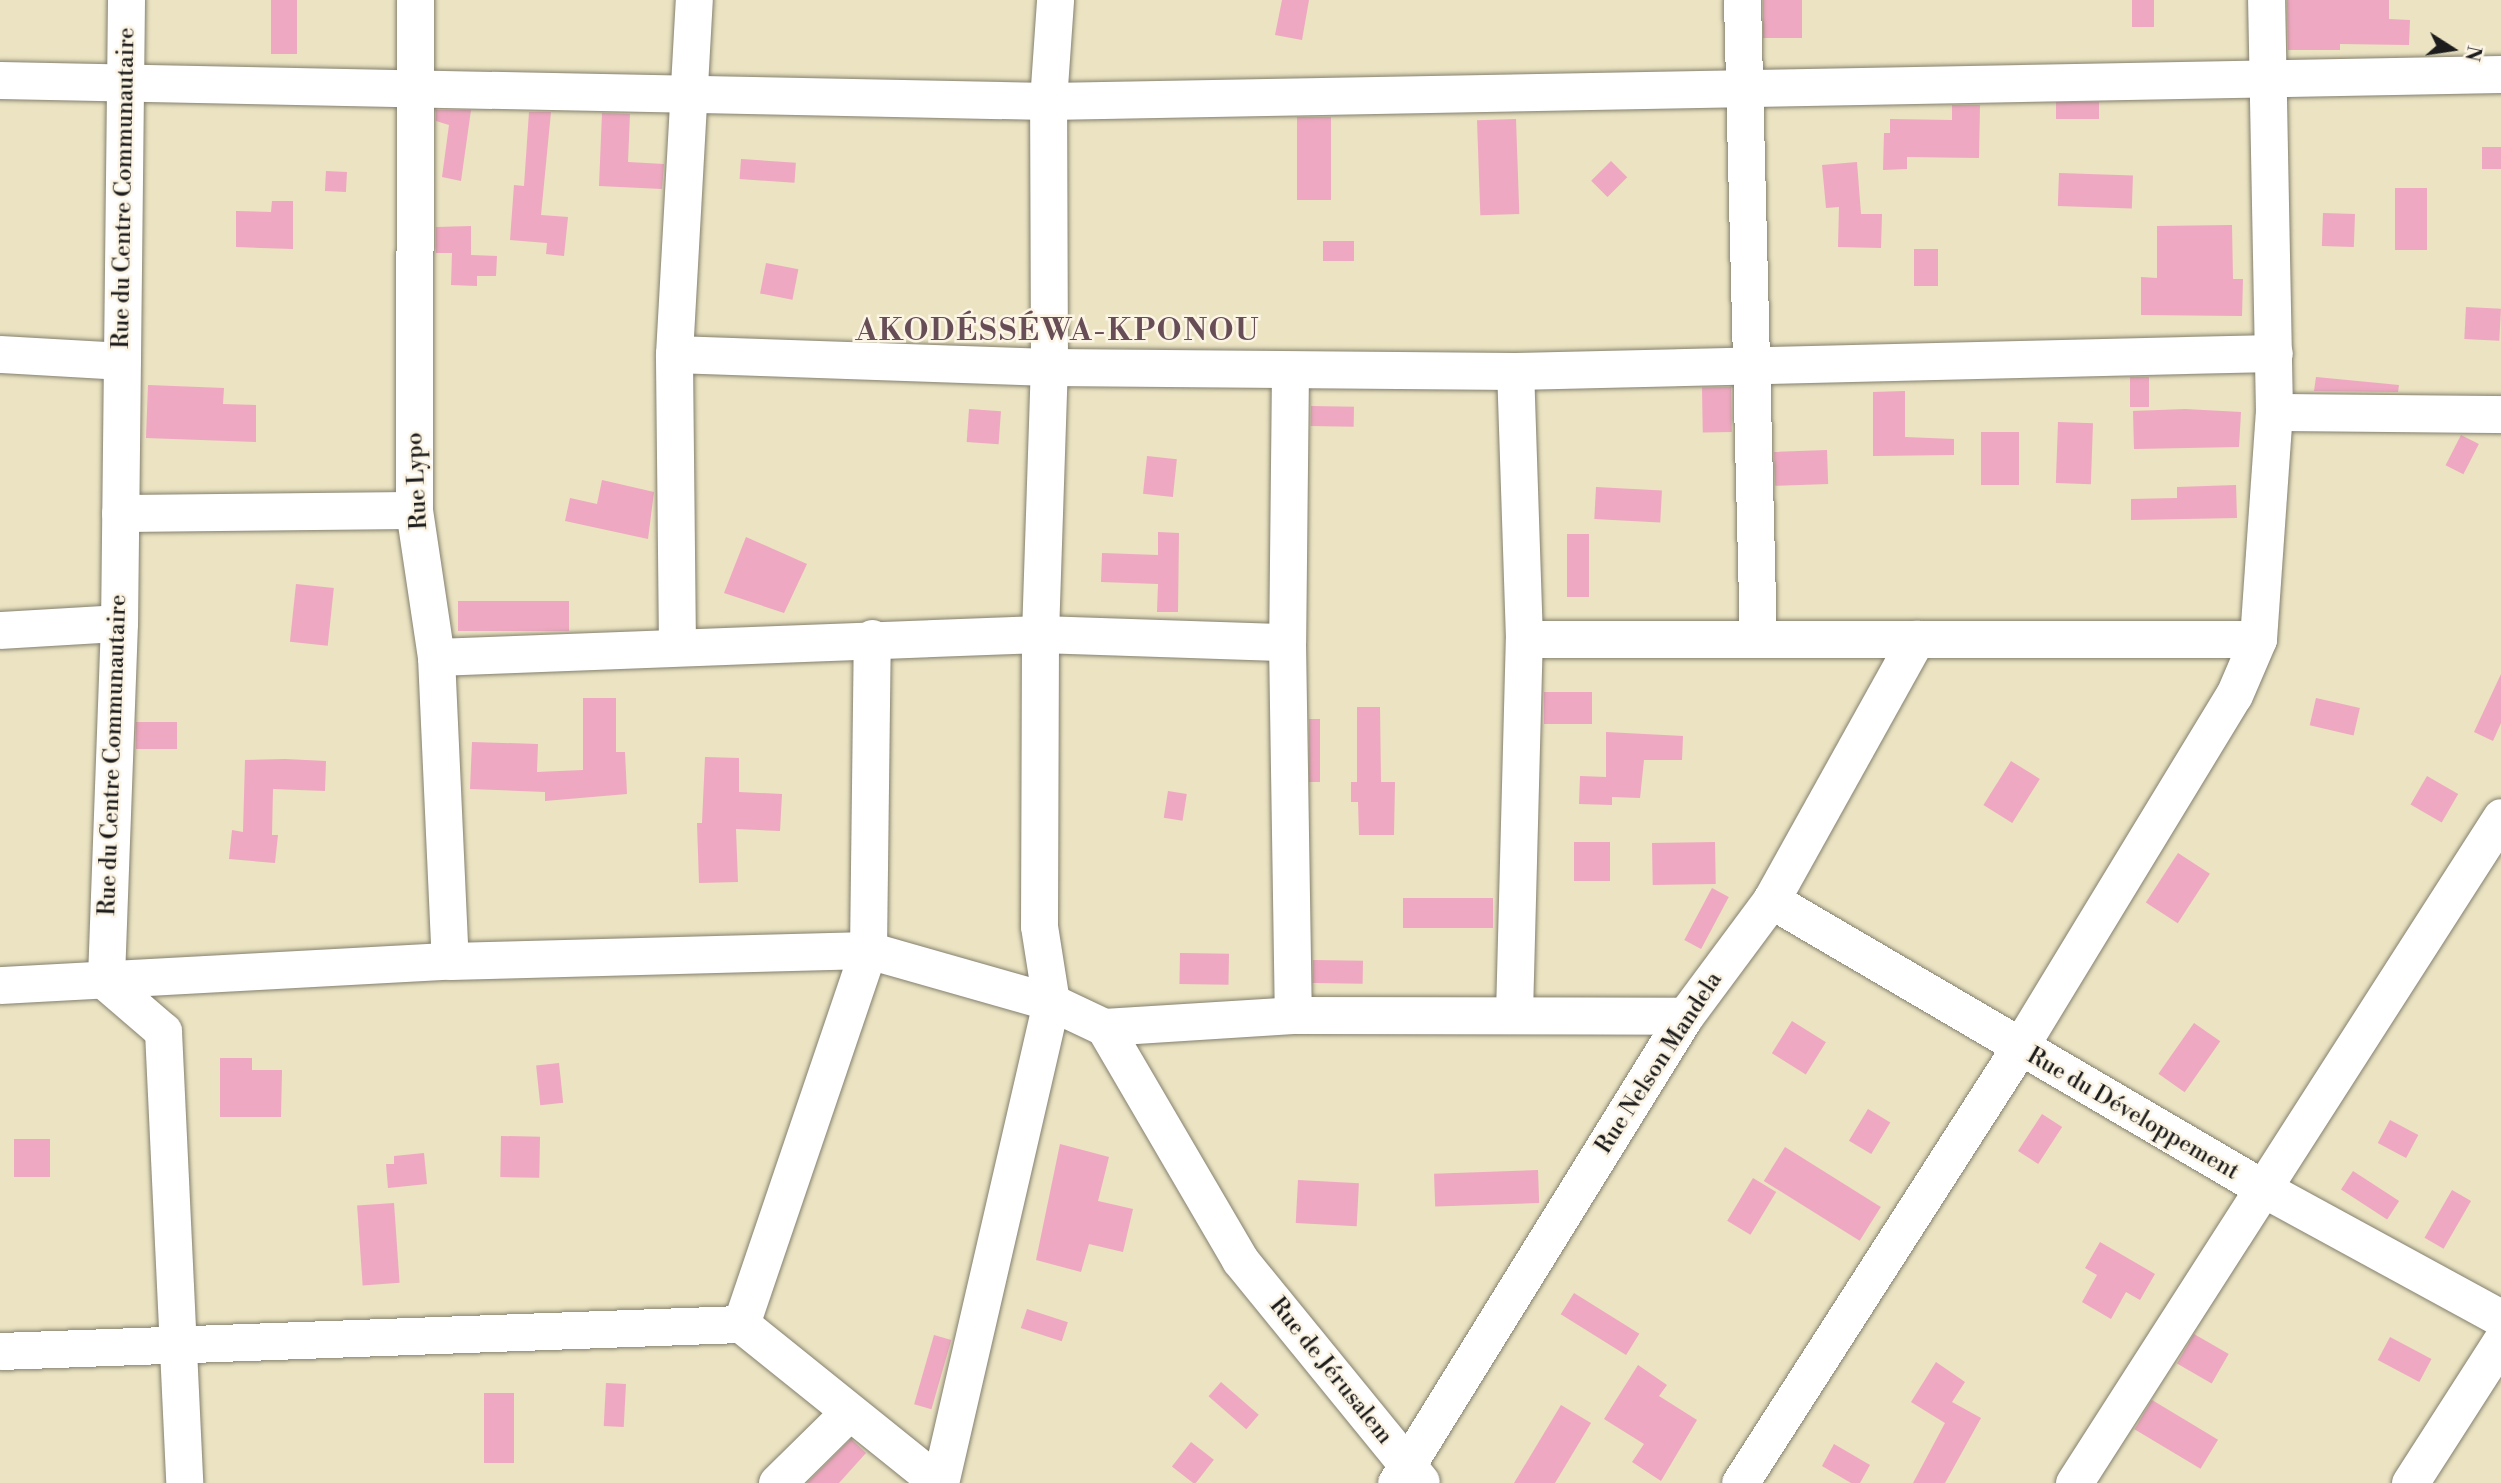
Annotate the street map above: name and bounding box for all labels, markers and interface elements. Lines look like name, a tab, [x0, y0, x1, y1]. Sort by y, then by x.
north arrow	[2417, 14, 2487, 84]
street label: Rue du Centre Communautaire	[107, 27, 141, 349]
text: N	[2459, 44, 2486, 63]
district label: AKODÉSSÉWA-KPONOU	[858, 313, 1258, 349]
street label: Rue Lypo	[401, 432, 433, 530]
street label: Rue du Centre Communautaire	[94, 594, 132, 916]
street label: Rue Nelson Mandela	[1590, 967, 1728, 1159]
street label: Rue du Développement	[2022, 1042, 2244, 1186]
street label: Rue de Jérusalem	[1264, 1292, 1398, 1450]

